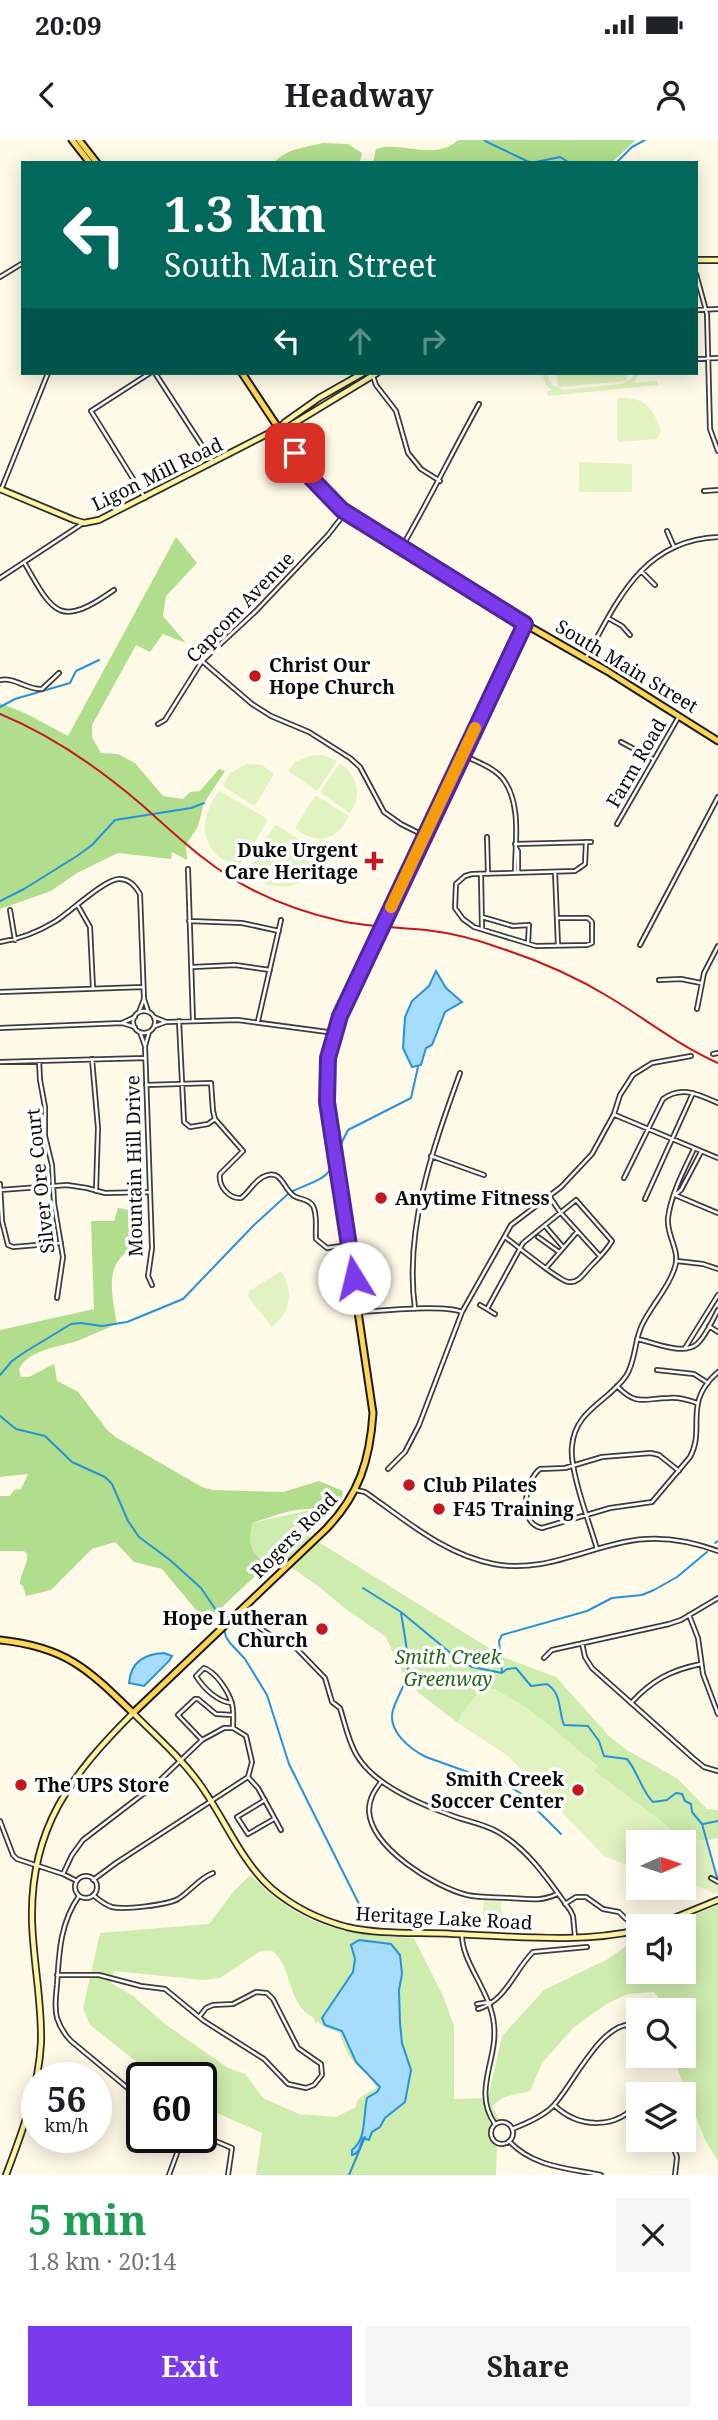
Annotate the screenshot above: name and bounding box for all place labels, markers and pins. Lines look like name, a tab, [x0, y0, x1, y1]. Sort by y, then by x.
pin	[265, 423, 325, 483]
place label: Christ Our Hope Church	[269, 652, 395, 700]
marker: Christ Our Hope Church	[247, 668, 263, 684]
place label: Duke Urgent Care Heritage	[224, 837, 358, 885]
marker: Duke Urgent Care Heritage	[364, 851, 384, 871]
place label: Anytime Fitness	[395, 1185, 550, 1211]
marker: Anytime Fitness	[373, 1190, 389, 1206]
place label: Club Pilates	[423, 1472, 537, 1498]
marker: Club Pilates	[401, 1477, 417, 1493]
place label: F45 Training	[453, 1496, 574, 1522]
marker: F45 Training	[431, 1501, 447, 1517]
place label: Hope Lutheran Church	[163, 1605, 308, 1653]
marker: Hope Lutheran Church	[314, 1621, 330, 1637]
place label: Smith Creek Soccer Center	[431, 1766, 565, 1814]
place label: The UPS Store	[35, 1772, 169, 1798]
marker: The UPS Store	[13, 1777, 29, 1793]
marker: Smith Creek Soccer Center	[570, 1782, 586, 1798]

